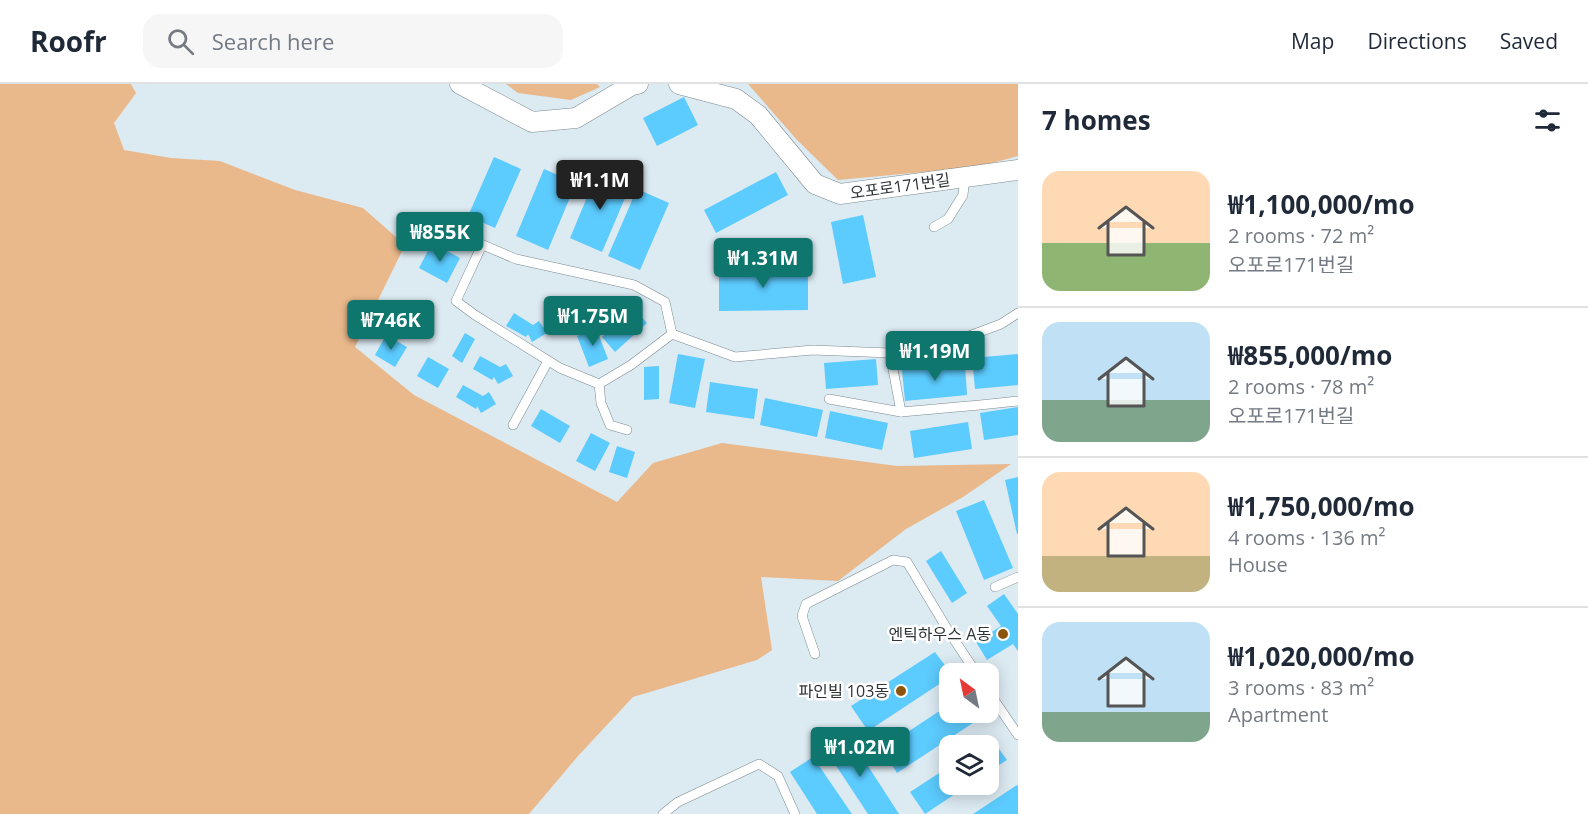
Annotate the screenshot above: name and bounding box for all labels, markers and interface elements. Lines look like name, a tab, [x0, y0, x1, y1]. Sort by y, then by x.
search box	[143, 14, 563, 68]
text: Roofr	[30, 22, 107, 60]
icon: search	[164, 25, 197, 58]
text: Search here	[212, 26, 334, 56]
text: Map	[1291, 27, 1334, 55]
text: Directions	[1367, 27, 1467, 55]
text: Saved	[1500, 27, 1558, 55]
text: 7 homes	[1042, 102, 1151, 138]
icon: filters	[1531, 104, 1564, 137]
pin: ₩1.1M	[558, 160, 642, 211]
text: ₩1.1M	[570, 166, 630, 193]
street label: 오포로171번길	[848, 168, 952, 204]
text: ₩1,100,000/mo	[1228, 186, 1415, 222]
icon: home	[1090, 195, 1162, 267]
pin: ₩855K	[398, 212, 482, 263]
text: ₩855K	[410, 218, 470, 245]
text: 2 rooms · 72 m²	[1228, 222, 1374, 249]
pin: ₩1.31M	[714, 238, 812, 289]
text: ₩1.31M	[728, 244, 798, 271]
text: 오포로171번길	[1228, 251, 1354, 278]
pin: ₩1.75M	[544, 296, 642, 347]
pin: ₩746K	[349, 300, 433, 351]
text: ₩1.75M	[558, 302, 628, 329]
text: ₩746K	[361, 306, 421, 333]
pin: ₩1.19M	[886, 331, 984, 382]
text: ₩1.19M	[900, 337, 970, 364]
text: ₩855,000/mo	[1228, 337, 1392, 373]
icon: home	[1090, 346, 1162, 418]
text: 2 rooms · 78 m²	[1228, 373, 1374, 400]
text: 오포로171번길	[1228, 402, 1354, 429]
text: ₩1,750,000/mo	[1228, 488, 1415, 524]
icon: home	[1090, 496, 1162, 568]
text: 4 rooms · 136 m²	[1228, 524, 1386, 551]
text: House	[1228, 551, 1288, 578]
place label: 엔틱하우스 A동	[888, 623, 991, 645]
marker: 엔틱하우스 A동	[996, 627, 1010, 641]
text: ₩1,020,000/mo	[1228, 638, 1415, 674]
icon: home	[1090, 646, 1162, 718]
north arrow	[939, 663, 999, 723]
map controls	[939, 663, 999, 795]
text: 3 rooms · 83 m²	[1228, 674, 1374, 701]
place label: 파인빌 103동	[799, 680, 889, 702]
marker: 파인빌 103동	[894, 684, 908, 698]
text: Apartment	[1228, 701, 1328, 728]
pin: ₩1.02M	[811, 727, 909, 778]
text: ₩1.02M	[825, 733, 895, 760]
button: layers	[939, 735, 999, 795]

